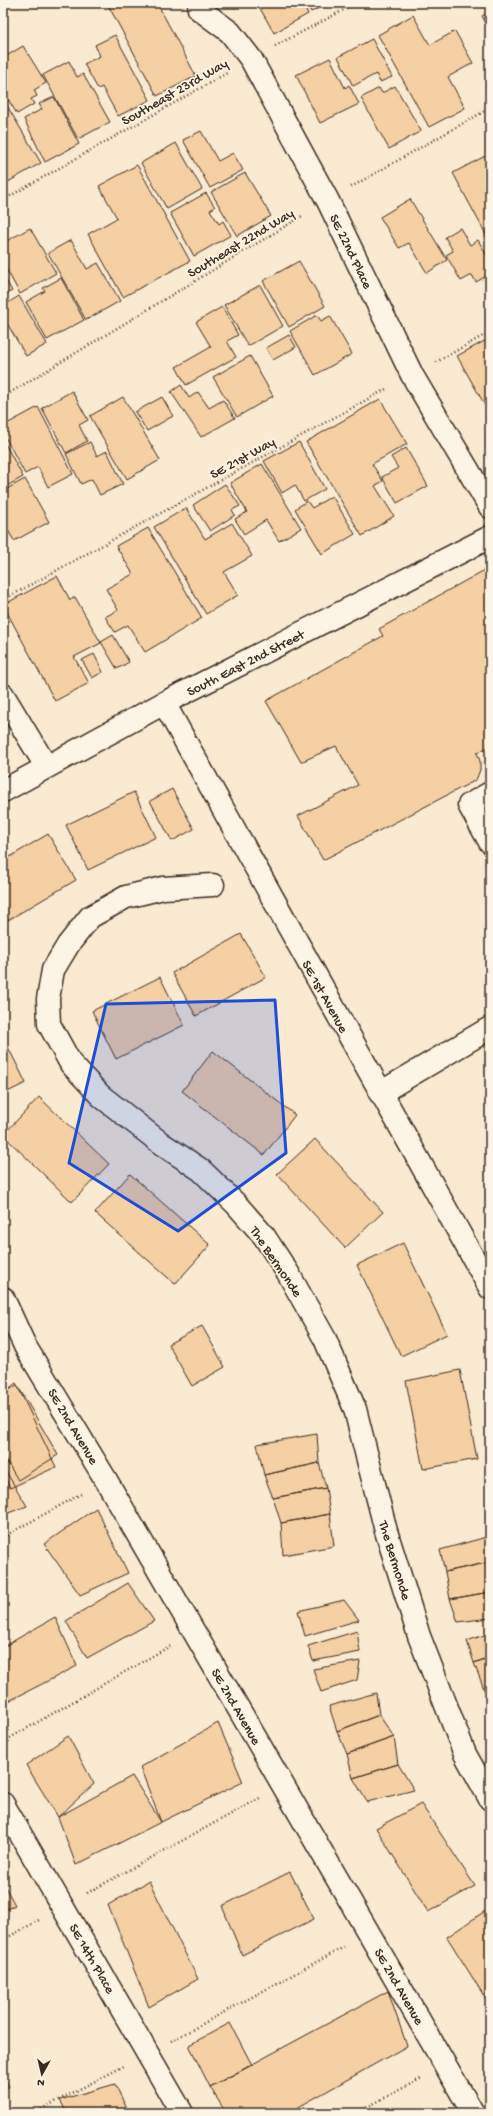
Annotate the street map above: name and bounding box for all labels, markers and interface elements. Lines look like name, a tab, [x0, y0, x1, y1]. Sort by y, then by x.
street label: Southeast 23rd Way	[119, 56, 232, 131]
street label: Southeast 22nd Way	[185, 206, 298, 283]
street label: SE 22nd Place	[324, 212, 375, 293]
street label: SE 21st Way	[208, 434, 279, 484]
street label: South East 2nd Street	[184, 627, 309, 701]
street label: SE 1st Avenue	[297, 958, 351, 1037]
street label: The Bermonde	[244, 1223, 305, 1302]
street label: SE 2nd Avenue	[43, 1386, 102, 1469]
street label: The Bermonde	[373, 1518, 414, 1603]
street label: SE 2nd Avenue	[206, 1666, 264, 1749]
street label: SE 14th Place	[64, 1921, 118, 1998]
street label: SE 2nd Avenue	[369, 1946, 427, 2029]
north arrow	[22, 2054, 62, 2094]
text: N	[36, 2075, 45, 2088]

